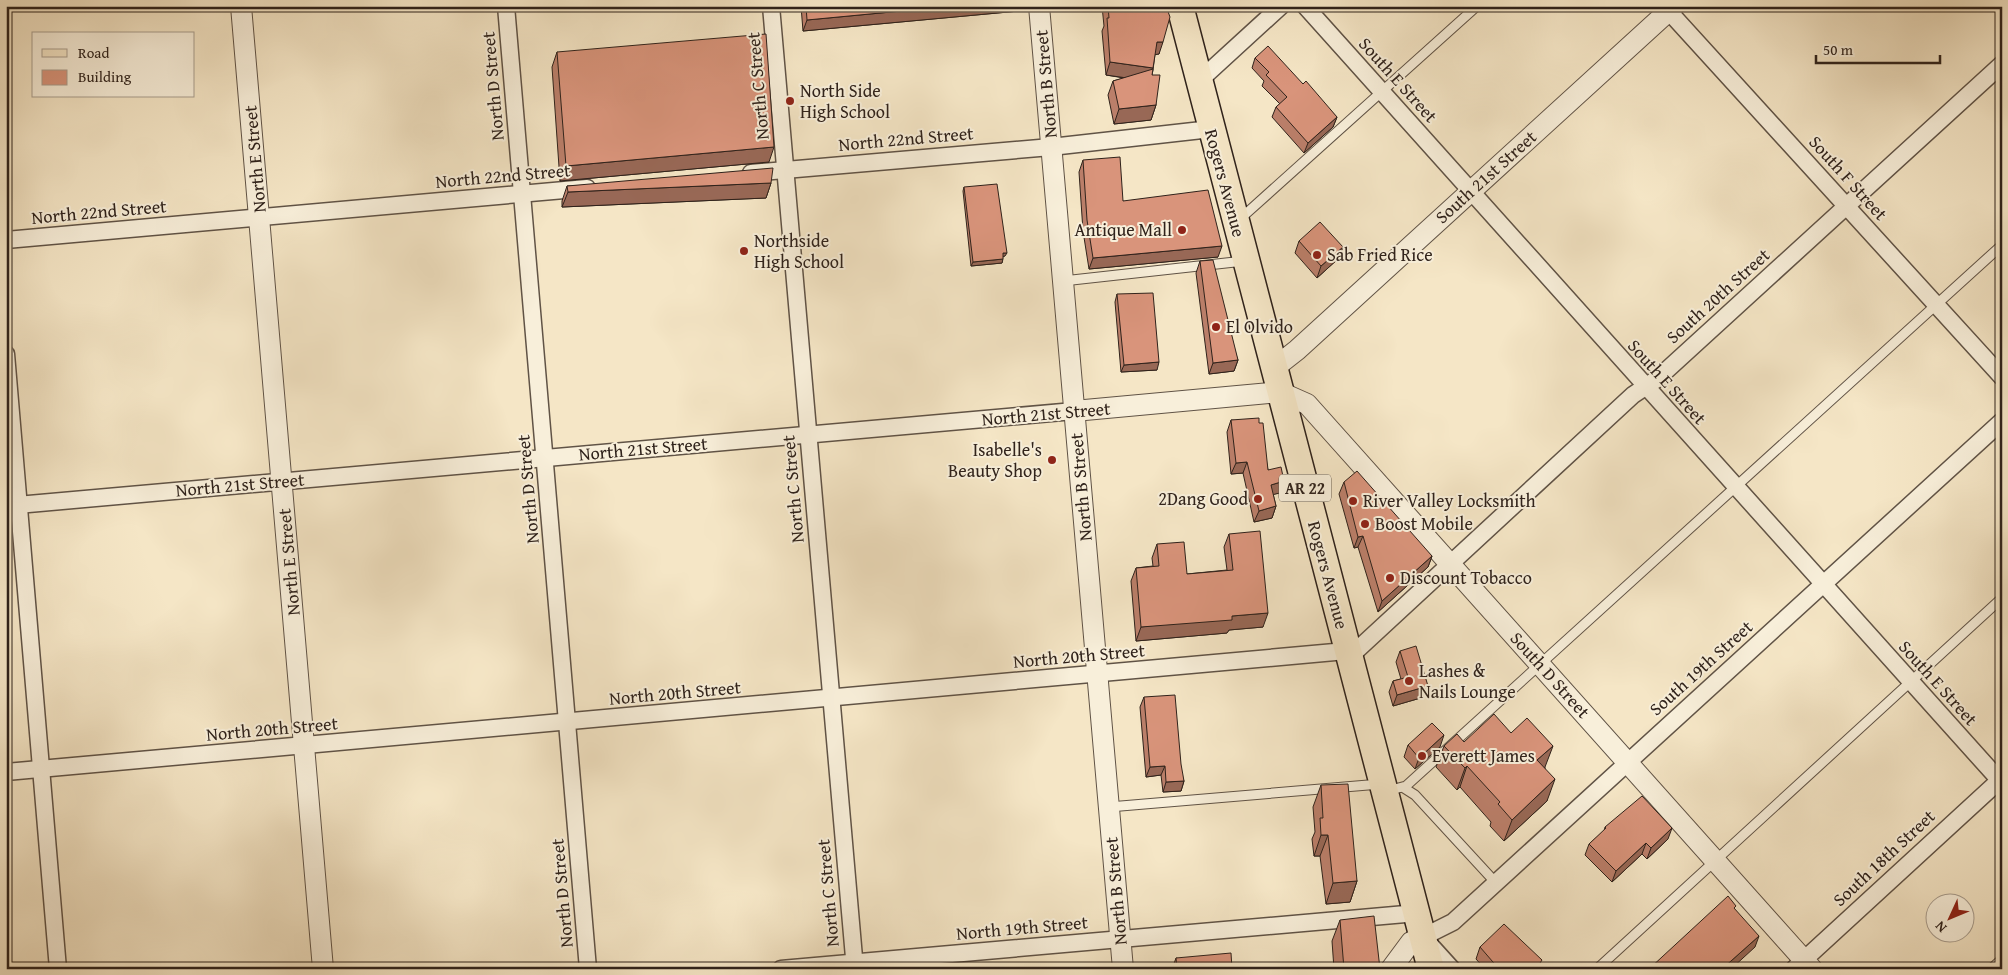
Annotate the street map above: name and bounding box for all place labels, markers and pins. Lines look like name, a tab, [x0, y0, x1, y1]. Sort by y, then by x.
place label: North Side High School	[800, 77, 890, 125]
marker: North Side High School	[784, 95, 796, 107]
place label: Antique Mall	[1075, 216, 1172, 243]
marker: Antique Mall	[1176, 224, 1188, 236]
place label: Northside High School	[754, 227, 844, 275]
place label: Sab Fried Rice	[1327, 241, 1433, 268]
marker: Northside High School	[738, 245, 750, 257]
marker: Sab Fried Rice	[1311, 249, 1323, 261]
place label: El Olvido	[1226, 313, 1293, 340]
marker: El Olvido	[1210, 321, 1222, 333]
place label: Isabelle's Beauty Shop	[948, 436, 1042, 484]
marker: Isabelle's Beauty Shop	[1046, 454, 1058, 466]
place label: 2Dang Good	[1158, 485, 1248, 512]
place label: River Valley Locksmith	[1363, 487, 1536, 514]
marker: 2Dang Good	[1252, 493, 1264, 505]
marker: River Valley Locksmith	[1347, 495, 1359, 507]
place label: Boost Mobile	[1375, 510, 1473, 537]
marker: Boost Mobile	[1359, 518, 1371, 530]
place label: Discount Tobacco	[1400, 564, 1532, 591]
marker: Discount Tobacco	[1384, 572, 1396, 584]
place label: Lashes & Nails Lounge	[1419, 657, 1516, 705]
marker: Lashes & Nails Lounge	[1403, 675, 1415, 687]
place label: Everett James	[1432, 742, 1535, 769]
marker: Everett James	[1416, 750, 1428, 762]

